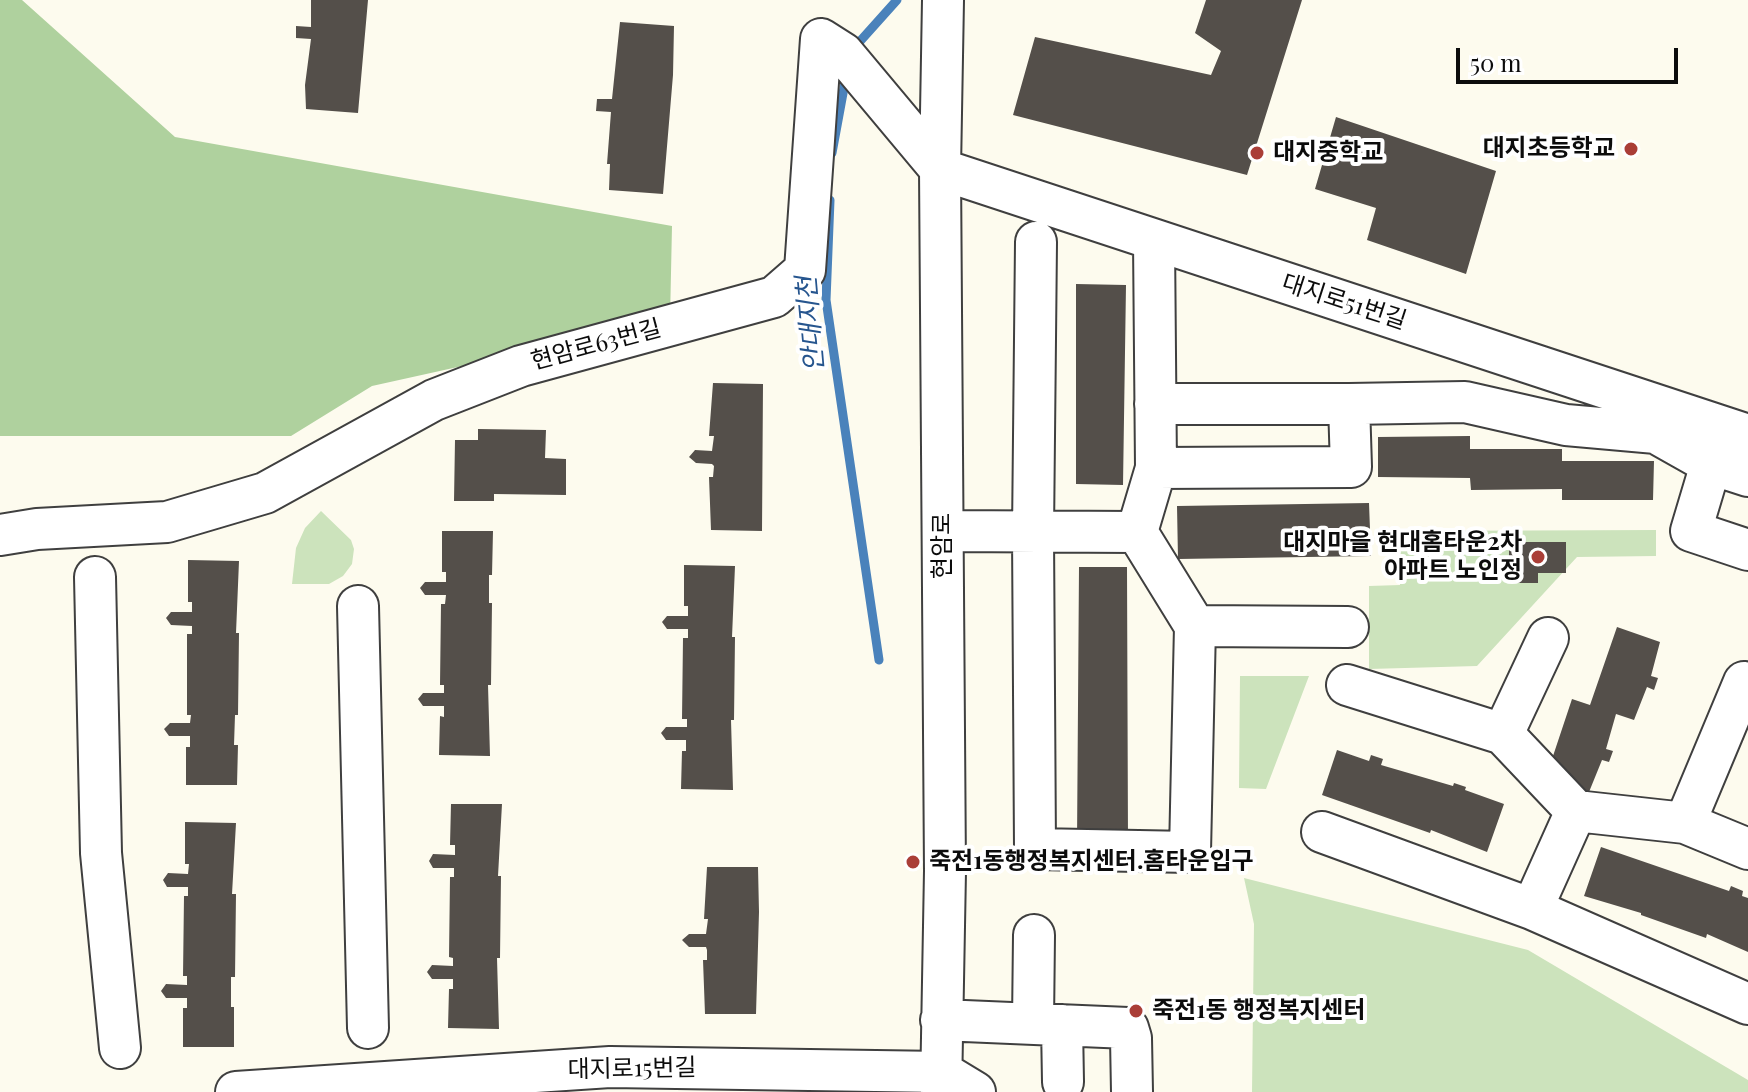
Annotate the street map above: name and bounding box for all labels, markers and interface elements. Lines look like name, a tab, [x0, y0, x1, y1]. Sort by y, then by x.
scale bar	[1460, 32, 1682, 82]
text: 50 m	[1470, 46, 1522, 78]
place label: 대지초등학교	[1483, 135, 1615, 163]
place label: 대지중학교	[1273, 139, 1383, 167]
marker: 대지초등학교	[1622, 140, 1640, 158]
marker: 대지중학교	[1248, 144, 1266, 162]
street label: 대지로51번길	[1278, 268, 1410, 336]
water label: 안대지천	[791, 275, 831, 373]
street label: 현암로63번길	[528, 314, 664, 376]
street label: 현암로	[929, 513, 957, 579]
place label: 대지마을 현대홈타운2차 아파트 노인정	[1283, 529, 1522, 585]
marker: 대지마을 현대홈타운2차 아파트 노인정	[1529, 548, 1547, 566]
place label: 죽전1동행정복지센터.홈타운입구	[929, 848, 1254, 876]
marker: 죽전1동행정복지센터.홈타운입구	[904, 853, 922, 871]
place label: 죽전1동 행정복지센터	[1152, 997, 1366, 1025]
marker: 죽전1동 행정복지센터	[1127, 1002, 1145, 1020]
street label: 대지로15번길	[567, 1053, 697, 1085]

